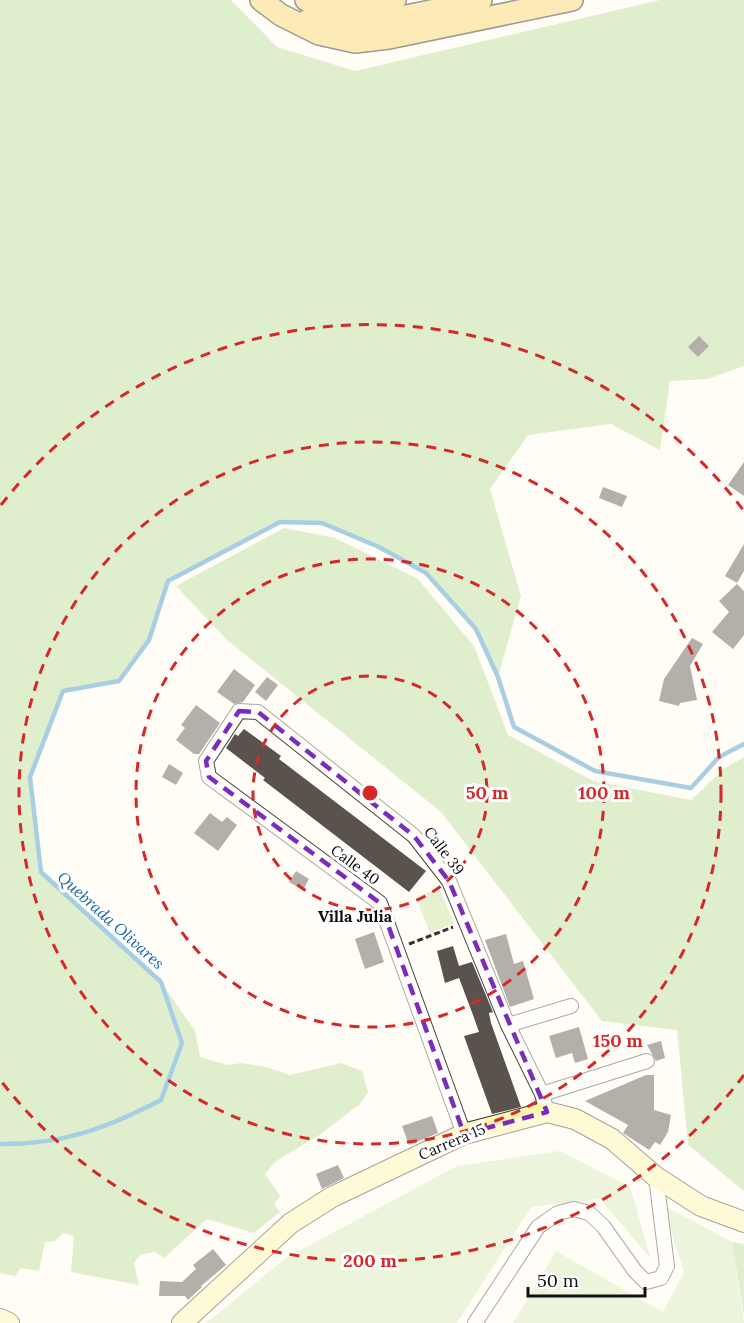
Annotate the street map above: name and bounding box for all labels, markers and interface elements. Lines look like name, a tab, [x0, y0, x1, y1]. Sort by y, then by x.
text: 50 m	[466, 781, 509, 804]
text: 100 m	[578, 781, 630, 804]
centre of rings	[360, 783, 380, 803]
street label: Calle 39	[420, 823, 469, 879]
street label: Calle 40	[327, 840, 383, 889]
water label: Quebrada Olivares	[54, 867, 169, 973]
district label: Villa Julia	[318, 906, 393, 926]
text: 150 m	[593, 1029, 643, 1052]
street label: Carrera 15	[415, 1119, 488, 1164]
text: 200 m	[343, 1249, 397, 1272]
scale bar	[528, 1260, 645, 1298]
text: 50 m	[537, 1269, 579, 1292]

